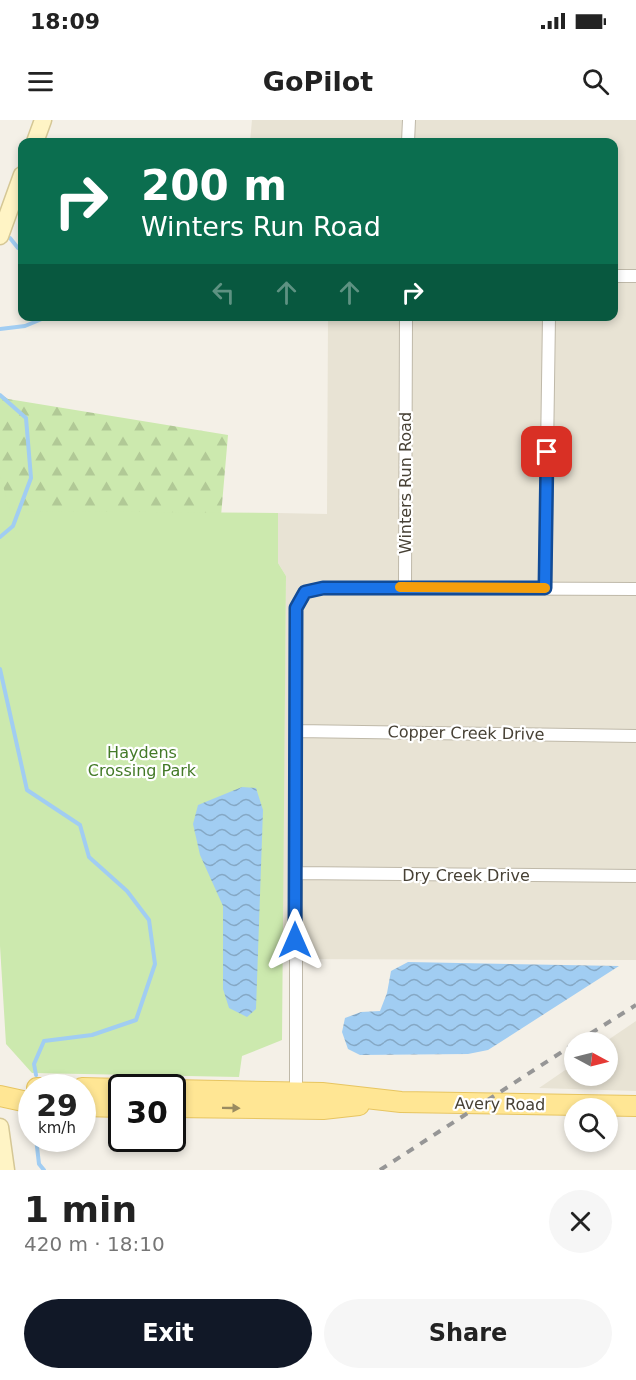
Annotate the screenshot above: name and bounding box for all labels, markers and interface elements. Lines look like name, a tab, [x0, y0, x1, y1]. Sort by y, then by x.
text: 18:09	[30, 9, 100, 34]
icon: menu	[24, 65, 57, 98]
icon: search	[579, 65, 612, 98]
text: GoPilot	[263, 66, 373, 97]
text: 200 m	[141, 161, 287, 210]
icon: right	[42, 162, 120, 240]
text: Winters Run Road	[141, 211, 381, 242]
icon: left	[207, 276, 240, 309]
icon: ahead	[270, 276, 303, 309]
icon: ahead	[333, 276, 366, 309]
icon: right	[396, 276, 429, 309]
street label: Winters Run Road	[396, 412, 415, 554]
pin	[521, 426, 572, 477]
icon: arrive	[530, 435, 563, 468]
street label: Copper Creek Drive	[387, 722, 545, 744]
park label: Haydens Crossing Park	[88, 743, 197, 780]
street label: Dry Creek Drive	[402, 866, 530, 885]
position arrow	[263, 908, 327, 972]
north arrow	[564, 1032, 618, 1086]
map controls	[564, 1032, 618, 1152]
speed limit sign: 30	[108, 1074, 186, 1152]
text: 29	[36, 1088, 78, 1123]
street label: Avery Road	[455, 1094, 545, 1114]
button: search	[564, 1098, 618, 1152]
one-way arrow	[221, 1103, 240, 1113]
text: km/h	[38, 1119, 76, 1137]
text: 1 min	[24, 1189, 137, 1230]
button: close	[549, 1190, 612, 1253]
text: 420 m · 18:10	[24, 1232, 165, 1256]
button: Exit	[24, 1299, 312, 1368]
button: Share	[324, 1299, 612, 1368]

